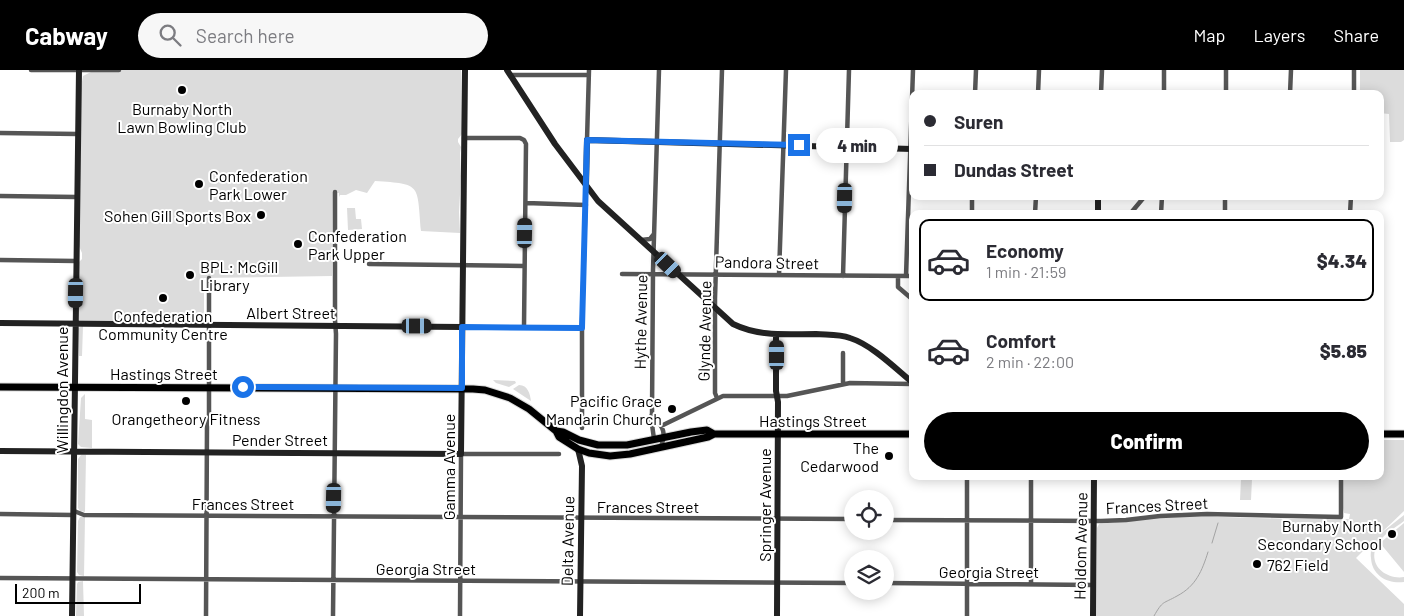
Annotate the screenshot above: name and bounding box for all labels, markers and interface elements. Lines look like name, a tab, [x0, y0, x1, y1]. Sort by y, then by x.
search box	[138, 13, 488, 58]
text: Cabway	[25, 21, 108, 50]
icon: search	[156, 21, 184, 49]
text: Search here	[196, 24, 295, 47]
text: Map	[1193, 24, 1225, 46]
text: Layers	[1253, 24, 1306, 46]
text: Share	[1334, 24, 1379, 46]
marker: Burnaby North Lawn Bowling Club	[176, 84, 188, 96]
place label: Burnaby North Lawn Bowling Club	[117, 99, 247, 136]
text: Suren	[954, 110, 1003, 133]
callout: 4 min	[816, 128, 899, 162]
route end	[788, 134, 810, 156]
text: 4 min	[837, 136, 877, 155]
text: Dundas Street	[954, 158, 1074, 181]
place label: Confederation Park Lower	[209, 166, 308, 203]
marker: Confederation Park Lower	[193, 178, 205, 190]
car	[837, 183, 852, 213]
place label: Sohen Gill Sports Box	[104, 206, 251, 225]
marker: Sohen Gill Sports Box	[255, 209, 267, 221]
car	[517, 218, 532, 248]
place label: Confederation Park Upper	[308, 226, 407, 263]
marker: Confederation Park Upper	[292, 238, 304, 250]
icon: car	[926, 238, 971, 283]
text: Economy	[986, 239, 1064, 262]
car	[651, 249, 684, 281]
text: $4.34	[1317, 249, 1367, 272]
street label: Pandora Street	[715, 252, 819, 272]
place label: BPL: McGill Library	[200, 257, 278, 294]
text: 1 min · 21:59	[986, 262, 1066, 281]
marker: BPL: McGill Library	[184, 269, 196, 281]
street label: Hythe Avenue	[630, 274, 650, 370]
car	[68, 278, 83, 308]
street label: Glynde Avenue	[694, 280, 714, 382]
marker: Confederation Community Centre	[157, 292, 169, 304]
street label: Albert Street	[246, 303, 336, 322]
place label: Confederation Community Centre	[98, 306, 228, 343]
car	[402, 319, 432, 334]
street label: Willingdon Avenue	[52, 327, 71, 453]
icon: car	[926, 328, 971, 373]
text: Comfort	[986, 329, 1056, 352]
text: $5.85	[1320, 339, 1367, 362]
car	[769, 340, 784, 370]
text: 2 min · 22:00	[986, 352, 1074, 371]
street label: Hastings Street	[110, 364, 218, 383]
route start	[232, 376, 254, 398]
place label: Pacific Grace Mandarin Church	[546, 391, 662, 428]
marker: Orangetheory Fitness	[180, 395, 192, 407]
marker: Pacific Grace Mandarin Church	[666, 403, 678, 415]
place label: Orangetheory Fitness	[112, 409, 261, 428]
street label: Hastings Street	[759, 411, 867, 430]
button: Confirm	[924, 412, 1369, 470]
street label: Gamma Avenue	[439, 414, 458, 520]
street label: Pender Street	[232, 430, 328, 449]
place label: The Cedarwood	[800, 438, 879, 475]
street label: Springer Avenue	[755, 448, 774, 562]
marker: The Cedarwood	[883, 450, 895, 462]
car	[326, 483, 341, 513]
map controls	[844, 490, 894, 600]
button: locate	[844, 490, 894, 540]
street label: Holdom Avenue	[1070, 492, 1090, 600]
street label: Frances Street	[1105, 493, 1209, 517]
street label: Frances Street	[192, 494, 294, 513]
street label: Delta Avenue	[557, 496, 577, 586]
street label: Frances Street	[597, 497, 699, 516]
place label: Burnaby North Secondary School	[1258, 516, 1382, 553]
marker: Burnaby North Secondary School	[1386, 528, 1398, 540]
button: layers	[844, 550, 894, 600]
place label: 762 Field	[1267, 555, 1329, 574]
marker: 762 Field	[1251, 558, 1263, 570]
street label: Georgia Street	[376, 559, 476, 578]
street label: Georgia Street	[939, 562, 1039, 581]
scale bar	[15, 581, 141, 604]
text: 200 m	[22, 584, 60, 601]

